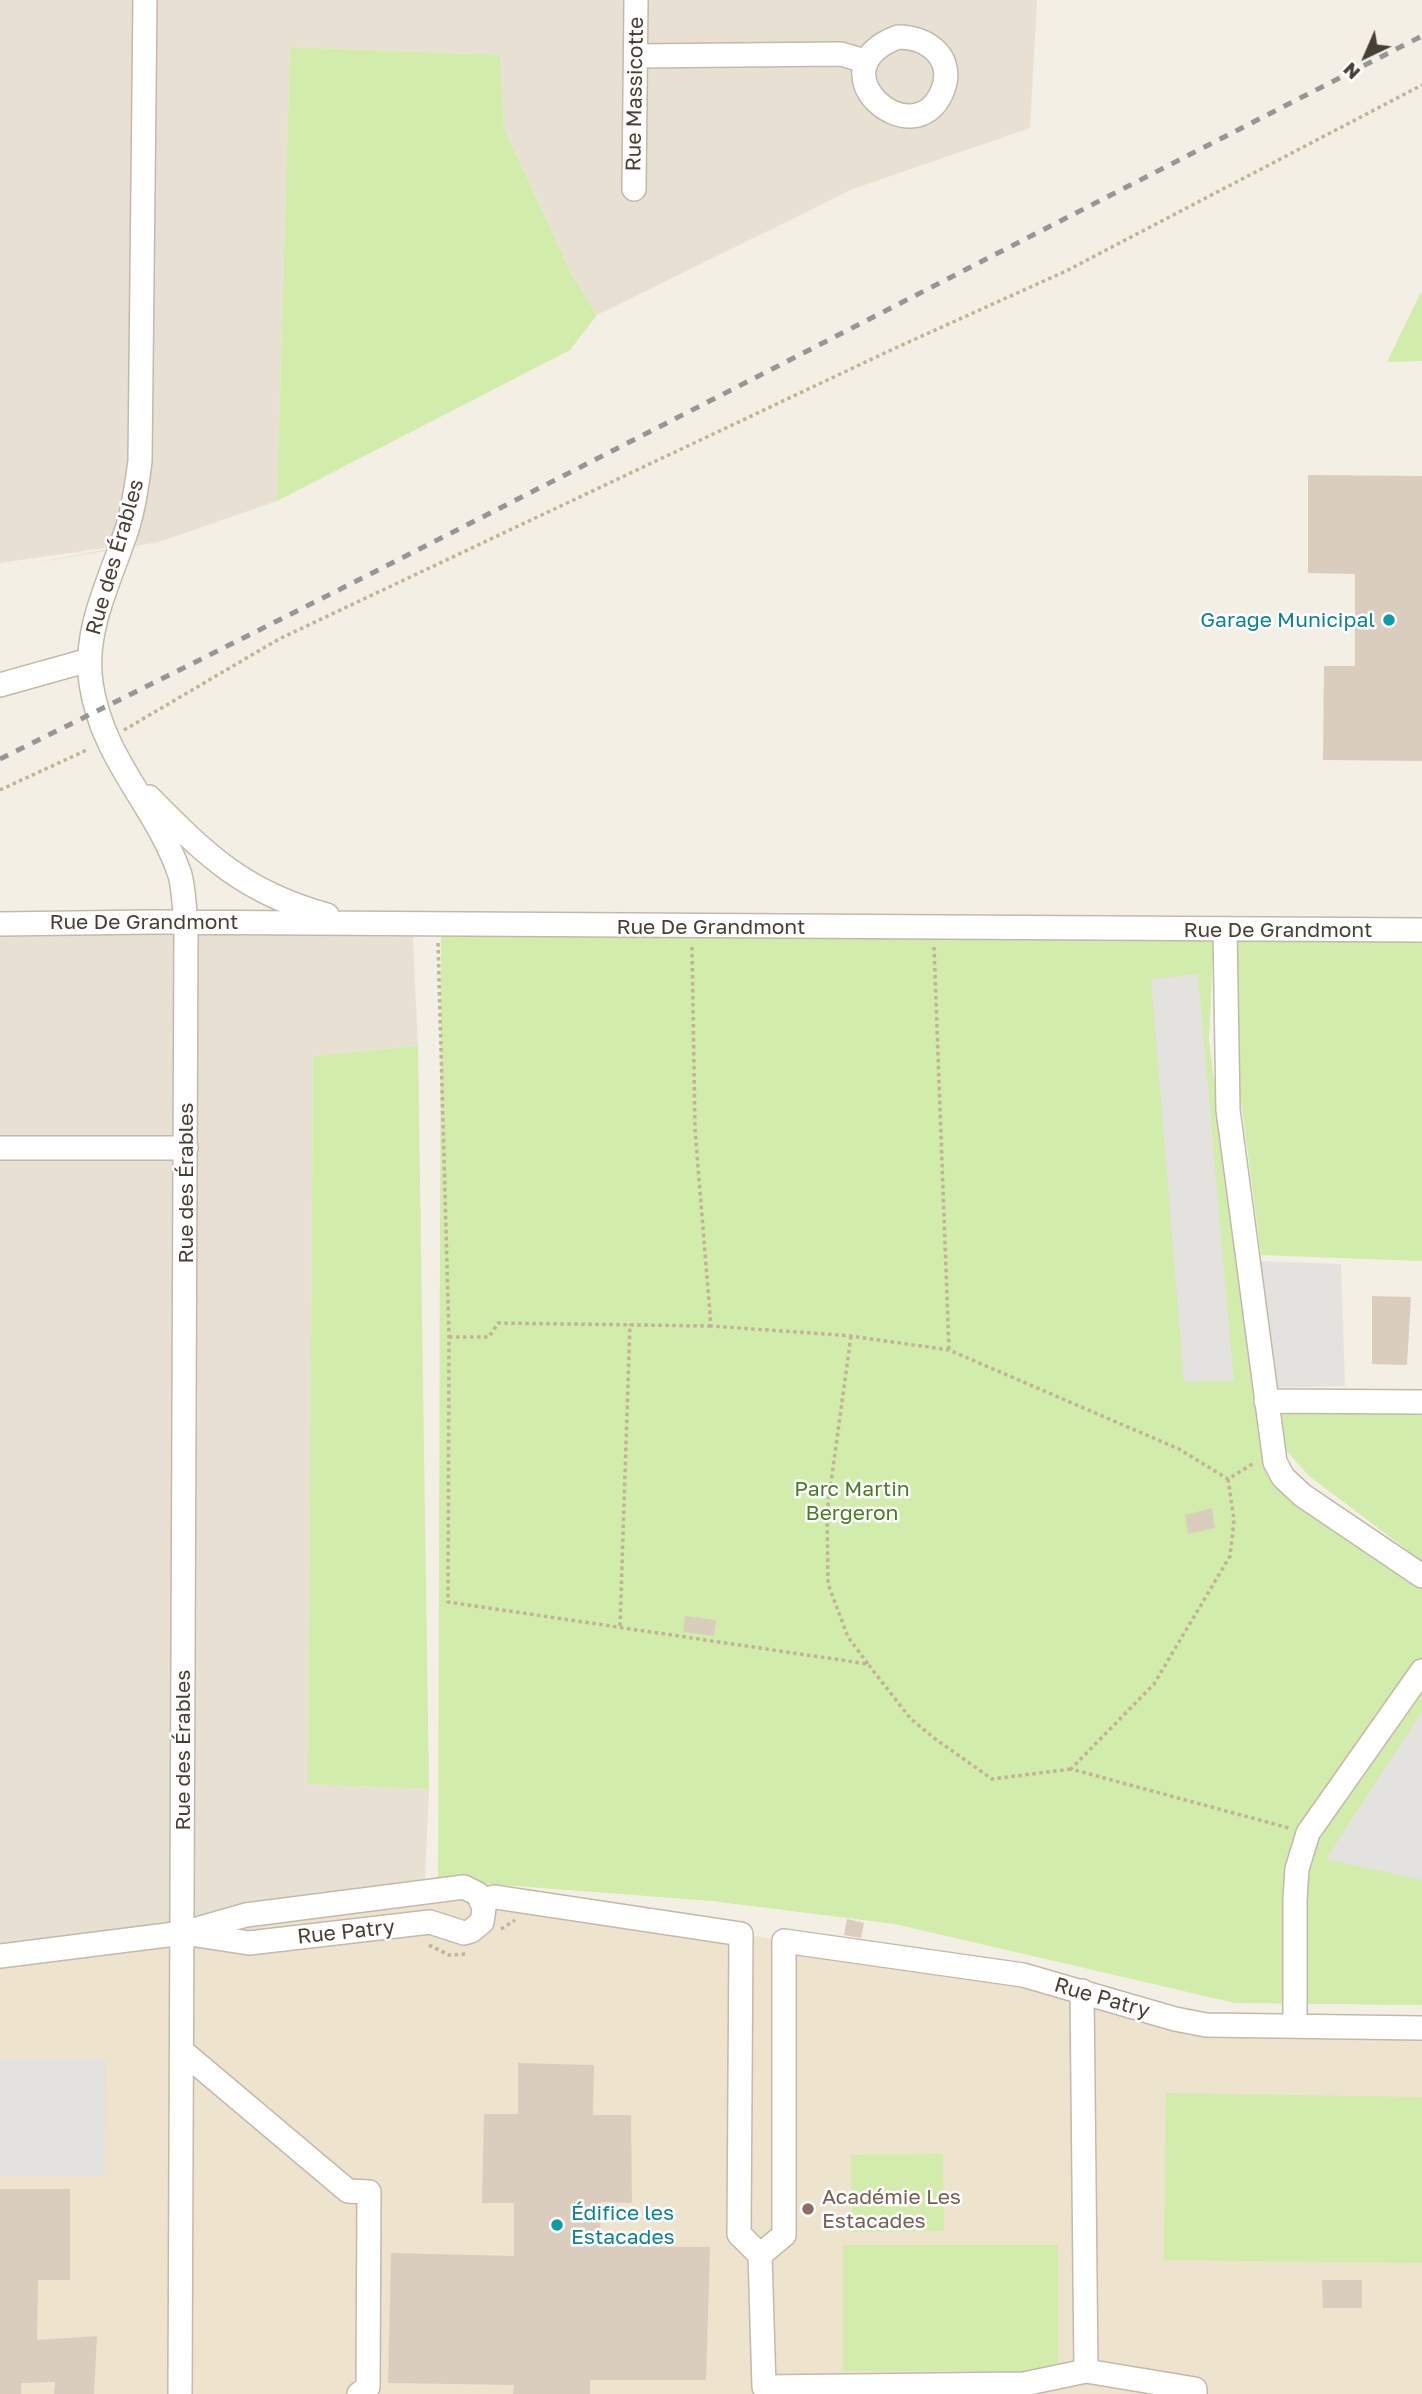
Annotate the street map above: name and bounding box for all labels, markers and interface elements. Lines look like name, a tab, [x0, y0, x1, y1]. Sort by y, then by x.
street label: Rue Massicotte	[621, 16, 649, 172]
north arrow	[1331, 21, 1401, 91]
text: N	[1338, 58, 1364, 85]
street label: Rue des Érables	[81, 476, 149, 638]
place label: Garage Municipal	[1200, 607, 1375, 633]
marker: Garage Municipal	[1381, 612, 1397, 628]
street label: Rue De Grandmont	[50, 909, 238, 935]
street label: Rue De Grandmont	[617, 914, 805, 940]
street label: Rue De Grandmont	[1184, 917, 1372, 943]
street label: Rue des Érables	[173, 1103, 199, 1263]
park label: Parc Martin Bergeron	[794, 1476, 910, 1526]
street label: Rue des Érables	[170, 1670, 196, 1830]
street label: Rue Patry	[296, 1914, 396, 1950]
street label: Rue Patry	[1051, 1972, 1153, 2024]
place label: Académie Les Estacades	[822, 2184, 961, 2234]
place label: Édifice les Estacades	[571, 2200, 675, 2250]
marker: Académie Les Estacades	[800, 2201, 816, 2217]
marker: Édifice les Estacades	[549, 2217, 565, 2233]

